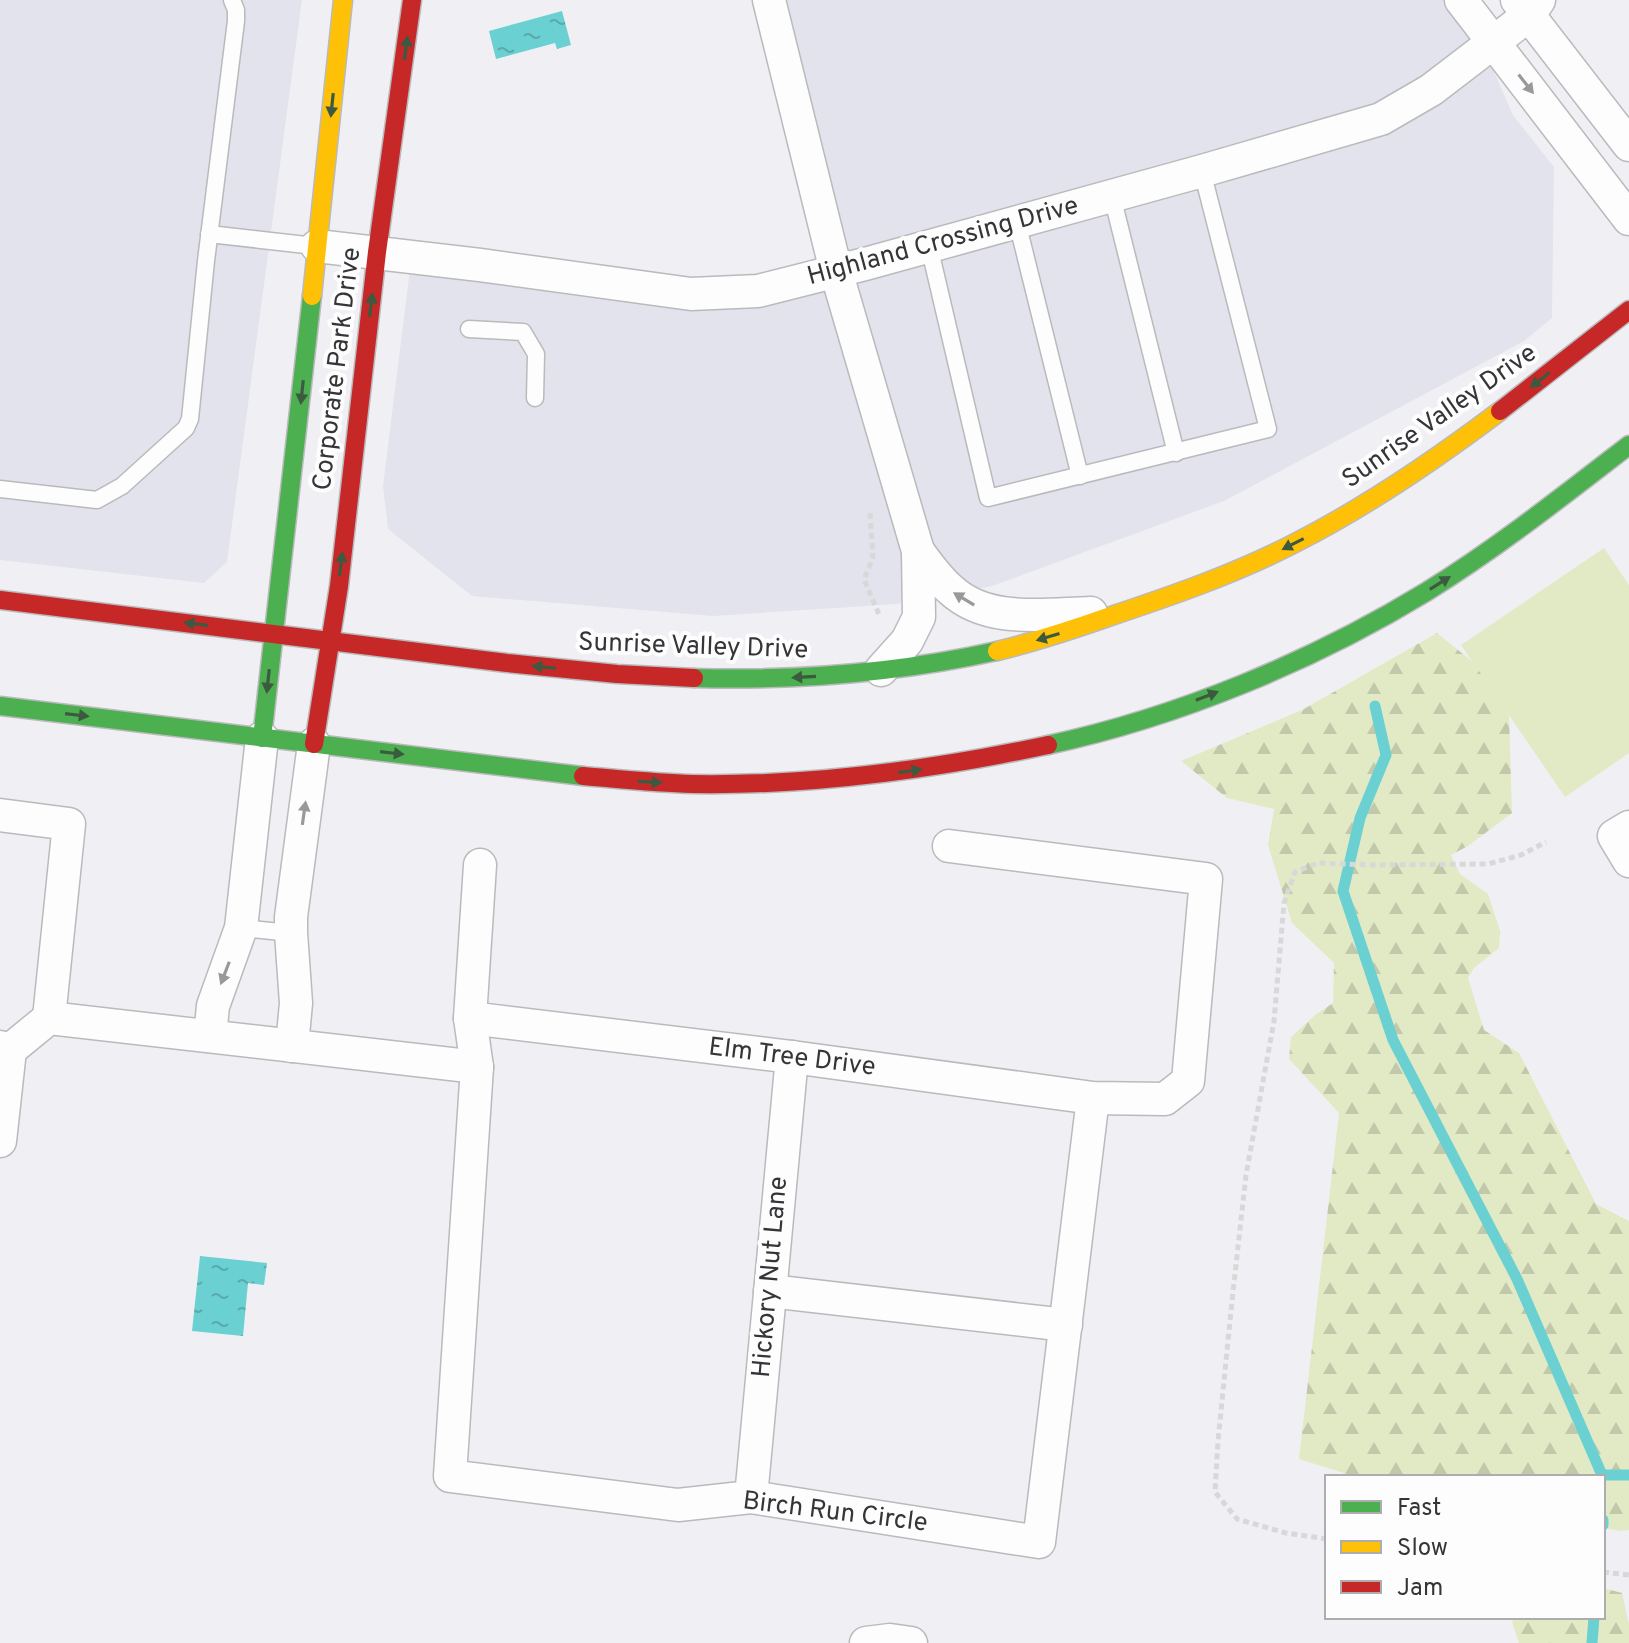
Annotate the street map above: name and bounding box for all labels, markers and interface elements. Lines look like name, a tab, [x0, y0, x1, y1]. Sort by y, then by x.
one-way arrow	[400, 35, 413, 60]
one-way arrow	[1517, 74, 1533, 94]
one-way arrow	[326, 93, 339, 118]
street label: Highland Crossing Drive	[804, 190, 1082, 294]
street label: Corporate Park Drive	[307, 246, 369, 492]
one-way arrow	[364, 293, 377, 318]
street label: Sunrise Valley Drive	[1336, 337, 1544, 497]
one-way arrow	[1530, 372, 1550, 388]
one-way arrow	[295, 380, 308, 405]
one-way arrow	[1281, 537, 1304, 550]
one-way arrow	[335, 551, 348, 576]
one-way arrow	[1429, 576, 1451, 590]
one-way arrow	[953, 592, 975, 606]
one-way arrow	[183, 618, 208, 631]
street label: Sunrise Valley Drive	[577, 626, 809, 668]
one-way arrow	[1036, 631, 1060, 644]
one-way arrow	[531, 660, 556, 673]
one-way arrow	[262, 669, 275, 694]
one-way arrow	[791, 671, 816, 684]
one-way arrow	[1195, 689, 1219, 702]
one-way arrow	[65, 709, 90, 722]
one-way arrow	[380, 747, 405, 760]
one-way arrow	[897, 764, 922, 777]
one-way arrow	[638, 775, 663, 788]
one-way arrow	[298, 800, 311, 825]
one-way arrow	[218, 961, 231, 985]
street label: Elm Tree Drive	[707, 1031, 877, 1085]
street label: Hickory Nut Lane	[746, 1175, 796, 1379]
legend	[1325, 1475, 1605, 1619]
street label: Birch Run Circle	[741, 1485, 929, 1541]
text: Fast	[1397, 1494, 1441, 1524]
text: Slow	[1397, 1534, 1448, 1564]
text: Jam	[1397, 1574, 1443, 1604]

